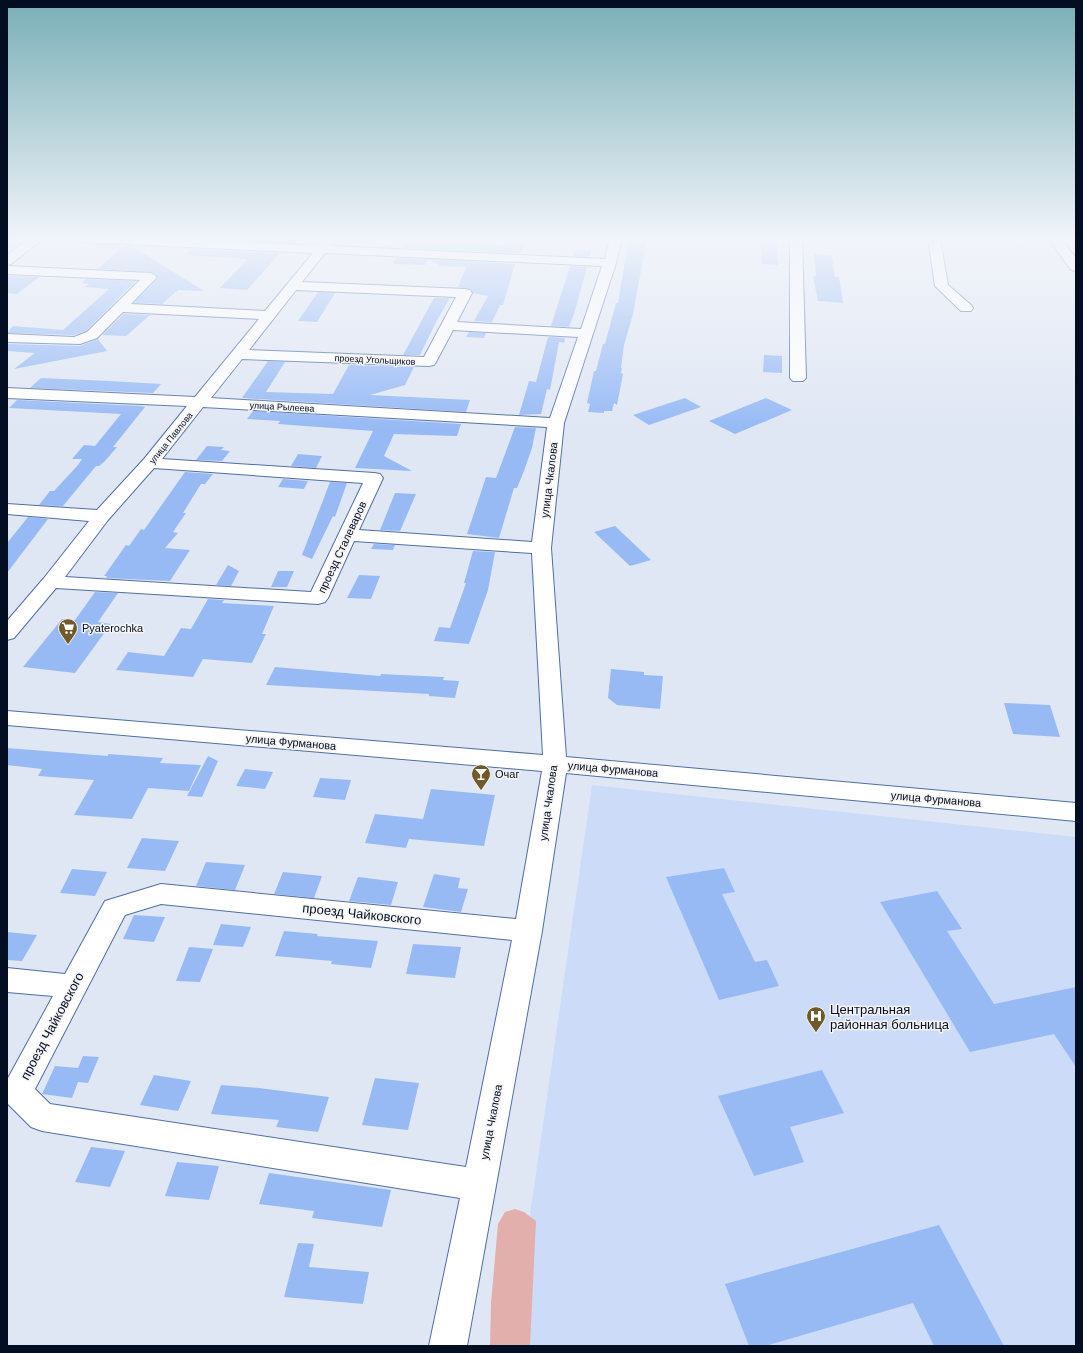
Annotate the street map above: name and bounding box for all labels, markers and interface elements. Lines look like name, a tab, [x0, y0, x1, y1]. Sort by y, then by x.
street label: проезд Угольщиков	[334, 353, 416, 367]
street label: улица Рылеева	[249, 400, 315, 414]
street label: улица Павлова	[147, 410, 195, 466]
street label: улица Чкалова	[538, 441, 560, 519]
street label: проезд Сталеваров	[315, 499, 369, 595]
supermarket icon: Pyaterochka	[57, 617, 79, 645]
place label: Pyaterochka	[82, 622, 144, 634]
street label: улица Фурманова	[245, 732, 338, 752]
street label: улица Фурманова	[567, 759, 660, 779]
bar icon: Очаг	[470, 763, 492, 791]
street label: улица Чкалова	[537, 764, 559, 842]
place label: Очаг	[495, 768, 519, 780]
street label: улица Фурманова	[890, 789, 983, 809]
street label: проезд Чайковского	[302, 900, 422, 928]
street label: проезд Чайковского	[17, 970, 87, 1082]
place label: Центральная районная больница	[830, 1002, 950, 1032]
hospital icon: Центральная районная больница	[805, 1005, 827, 1033]
street label: улица Чкалова	[478, 1083, 504, 1161]

